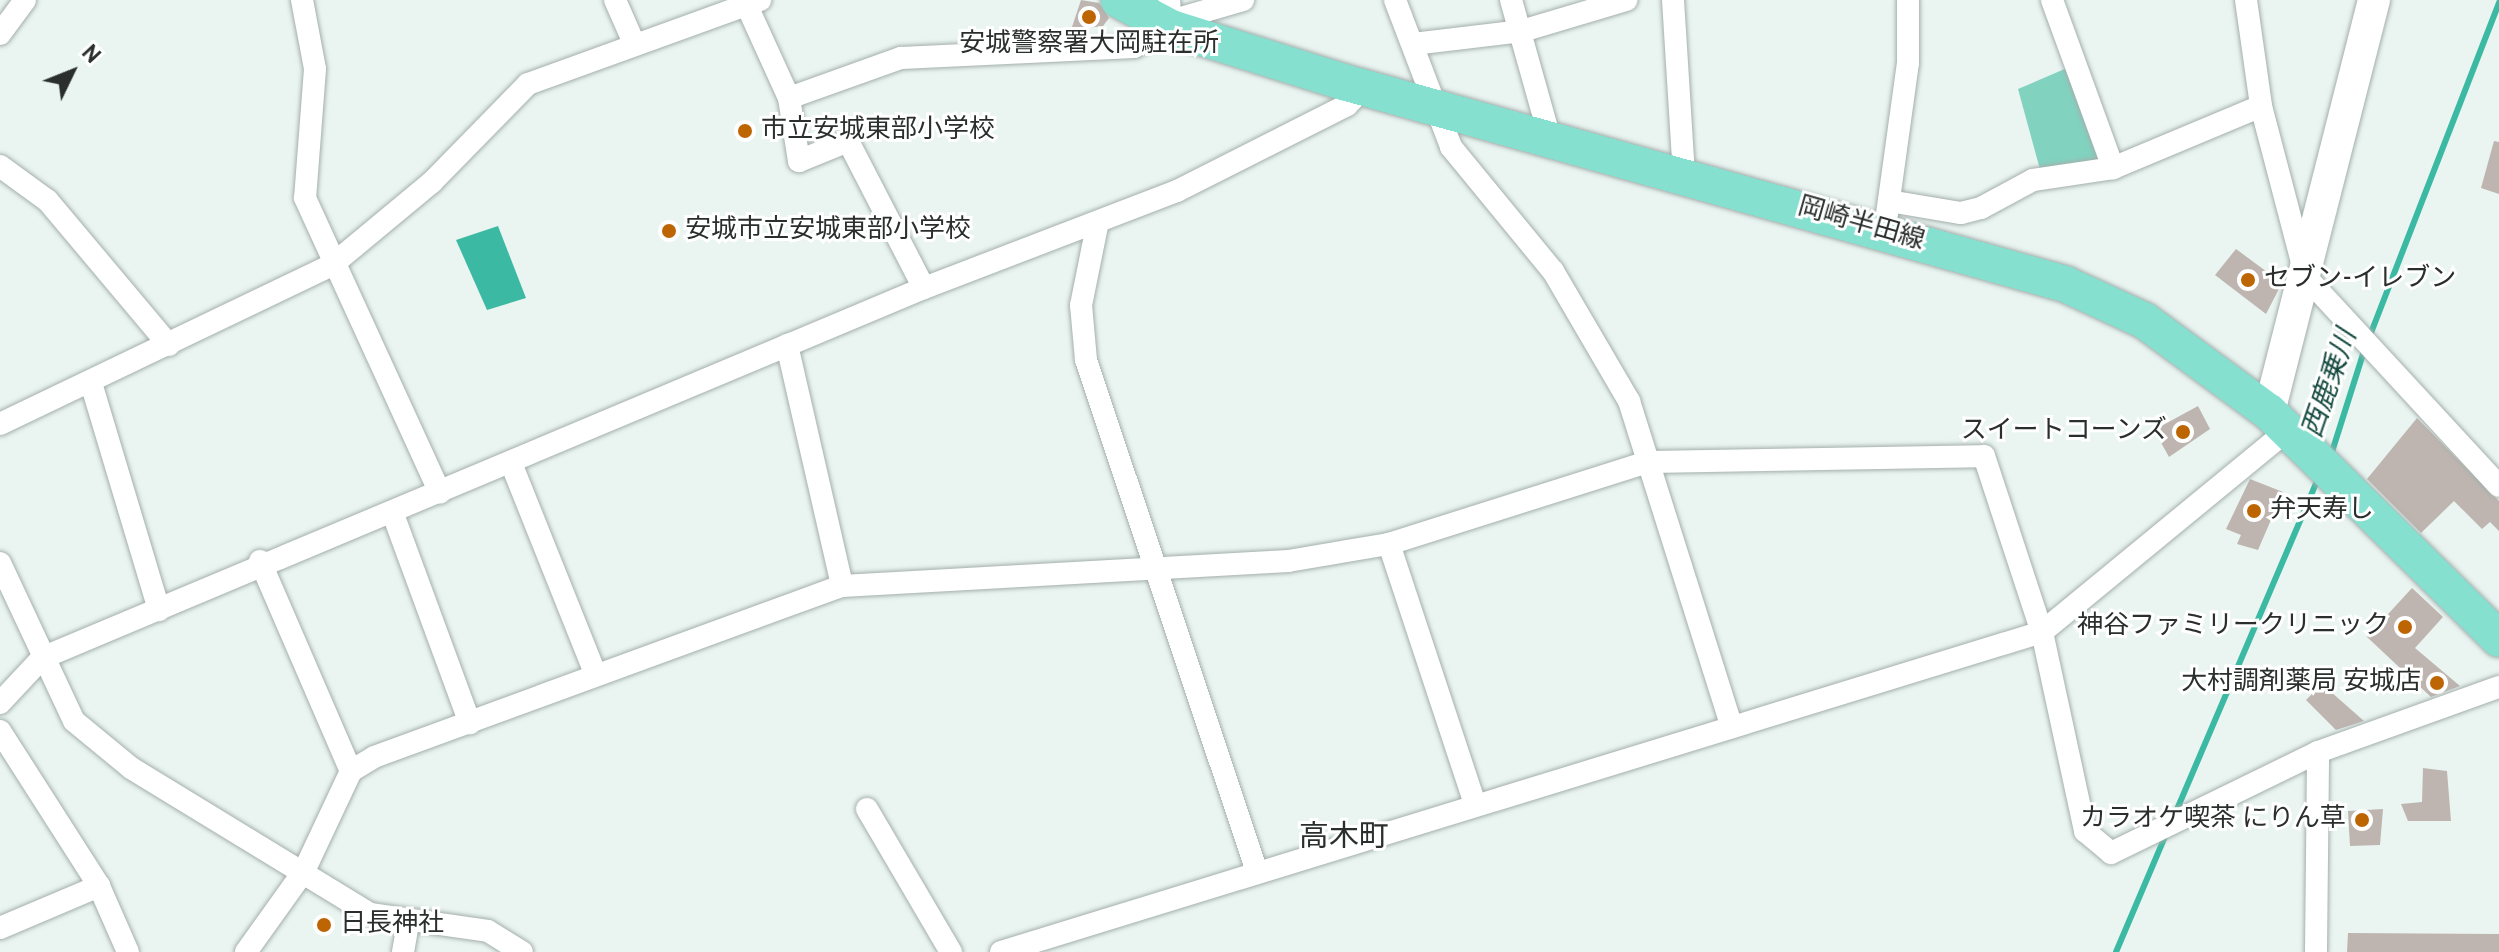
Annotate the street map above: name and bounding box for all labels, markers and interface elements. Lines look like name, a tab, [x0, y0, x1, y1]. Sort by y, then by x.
marker: 安城警察署大岡駐在所	[1080, 8, 1098, 26]
place label: 安城警察署大岡駐在所	[959, 29, 1219, 61]
north arrow	[32, 32, 112, 112]
text: N	[75, 40, 105, 70]
place label: 市立安城東部小学校	[761, 115, 995, 147]
marker: 市立安城東部小学校	[736, 122, 754, 140]
street label: 岡崎半田線	[1794, 192, 1928, 258]
place label: 安城市立安城東部小学校	[685, 215, 971, 247]
marker: 安城市立安城東部小学校	[660, 222, 678, 240]
place label: セブン-イレブン	[2264, 264, 2456, 296]
marker: セブン-イレブン	[2239, 271, 2257, 289]
water label: 西鹿乗川	[2297, 326, 2365, 442]
place label: スイートコーンズ	[1959, 416, 2167, 448]
marker: スイートコーンズ	[2174, 423, 2192, 441]
place label: 弁天寿し	[2270, 495, 2374, 527]
marker: 弁天寿し	[2245, 502, 2263, 520]
place label: 神谷ファミリークリニック	[2077, 611, 2389, 643]
marker: 神谷ファミリークリニック	[2396, 618, 2414, 636]
place label: 大村調剤薬局 安城店	[2181, 667, 2421, 699]
marker: 大村調剤薬局 安城店	[2428, 674, 2446, 692]
place label: カラオケ喫茶 にりん草	[2080, 804, 2346, 836]
marker: カラオケ喫茶 にりん草	[2353, 811, 2371, 829]
district label: 高木町	[1299, 821, 1389, 857]
place label: 日長神社	[340, 909, 444, 941]
marker: 日長神社	[315, 916, 333, 934]

